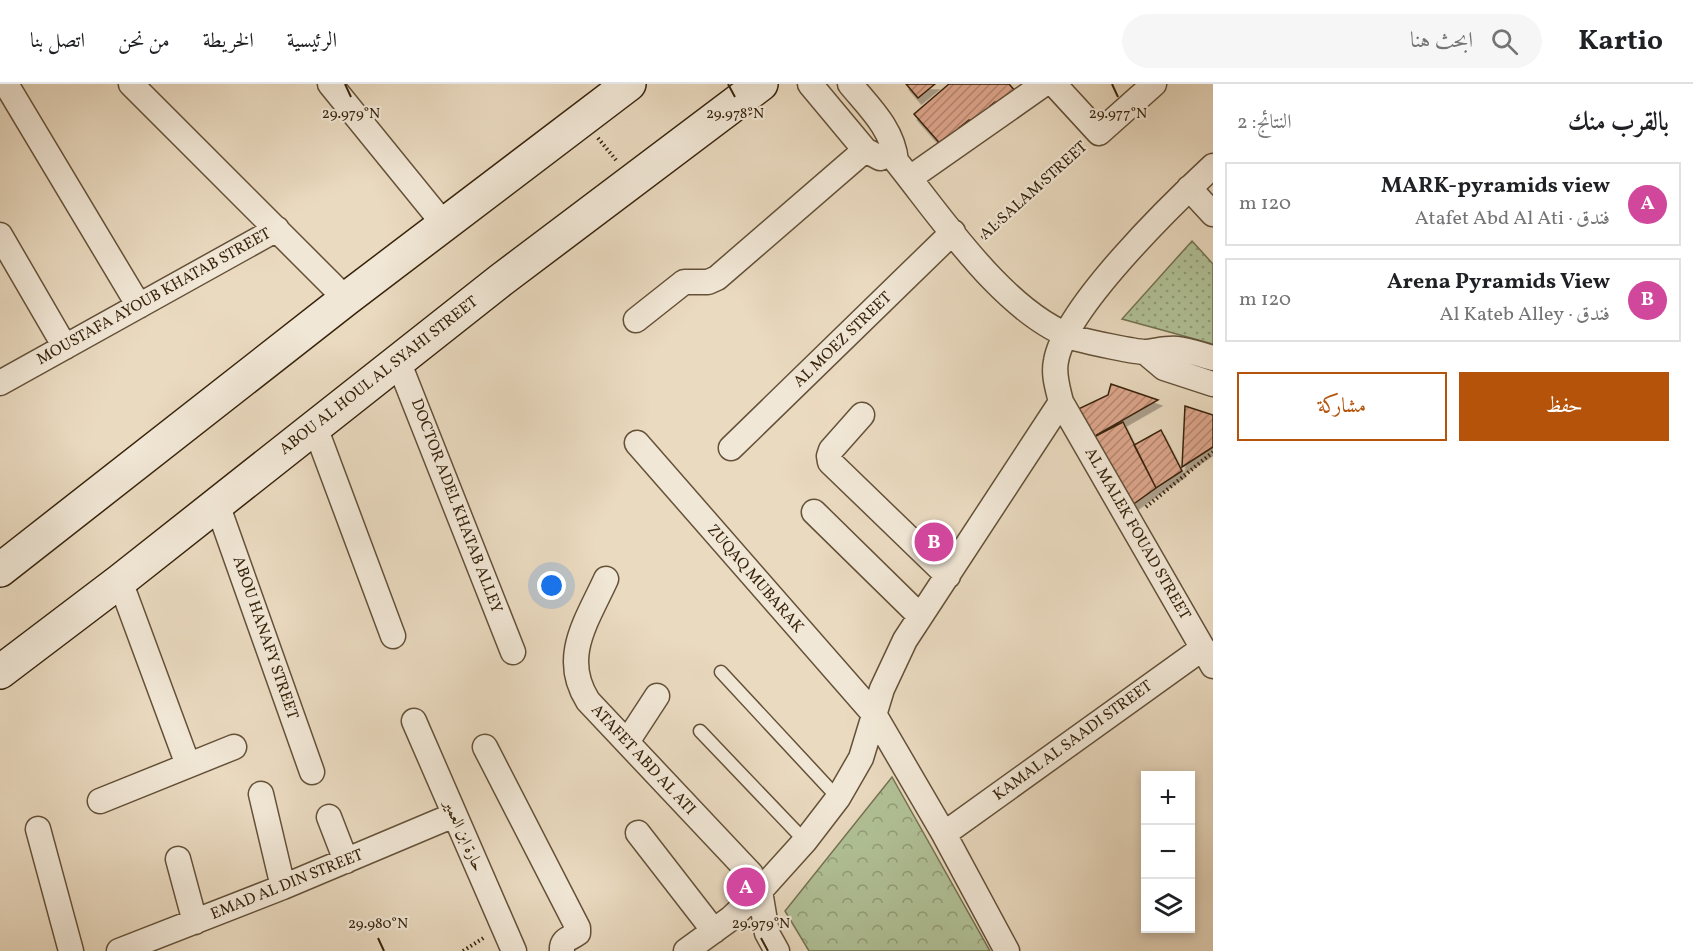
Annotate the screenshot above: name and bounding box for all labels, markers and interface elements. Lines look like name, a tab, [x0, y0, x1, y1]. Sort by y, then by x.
search box	[1122, 14, 1542, 68]
text: Kartio	[1578, 22, 1663, 61]
icon: search	[1488, 25, 1521, 58]
text: ابحث هنا	[1410, 26, 1473, 57]
text: اتصل بنا	[30, 27, 85, 56]
text: من نحن	[118, 27, 170, 56]
text: الخريطة	[203, 27, 254, 56]
text: الرئيسية	[287, 27, 337, 56]
text: 29.979°N	[322, 104, 380, 125]
text: 29.978°N	[706, 104, 764, 125]
text: 29.977°N	[1089, 104, 1147, 125]
text: بالقرب منك	[1568, 105, 1669, 141]
text: النتائج: 2	[1237, 109, 1292, 137]
street label: AL SALAM STREET	[975, 137, 1093, 245]
text: MARK-pyramids view	[1381, 171, 1610, 202]
text: 120 m	[1239, 190, 1291, 218]
text: A	[1640, 190, 1655, 218]
text: فندق · Atafet Abd Al Ati	[1415, 205, 1610, 233]
street label: MOUSTAFA AYOUB KHATAB STREET	[33, 223, 275, 371]
text: Arena Pyramids View	[1387, 267, 1610, 298]
text: 120 m	[1239, 286, 1291, 314]
text: B	[1641, 286, 1654, 314]
street label: AL MOEZ STREET	[789, 287, 897, 393]
street label: ABOU AL HOUL AL SYAHI STREET	[275, 291, 483, 461]
text: فندق · Al Kateb Alley	[1439, 301, 1610, 329]
button: مشاركة	[1237, 372, 1447, 441]
button: حفظ	[1459, 372, 1669, 441]
street label: DOCTOR ADEL KHATAB ALLEY	[405, 396, 507, 616]
street label: AL MALEK FOUAD STREET	[1079, 444, 1195, 624]
street label: ZUQAQ MUBARAK	[702, 520, 809, 638]
pin: B	[914, 520, 954, 564]
street label: ABOU HANAFY STREET	[227, 553, 303, 723]
your location	[537, 571, 566, 600]
street label: KAMAL AL SAADI STREET	[989, 676, 1157, 806]
street label: ATAFET ABD AL ATI	[586, 700, 700, 820]
map controls	[1141, 771, 1195, 933]
button: +	[1141, 771, 1195, 825]
street label: حارة ابن العمير	[437, 795, 488, 875]
button: −	[1141, 825, 1195, 879]
street label: EMAD AL DIN STREET	[207, 844, 367, 926]
pin: A	[726, 864, 766, 910]
button: layers	[1141, 879, 1195, 933]
text: 29.980°N	[348, 914, 408, 935]
text: 29.979°N	[732, 914, 790, 935]

